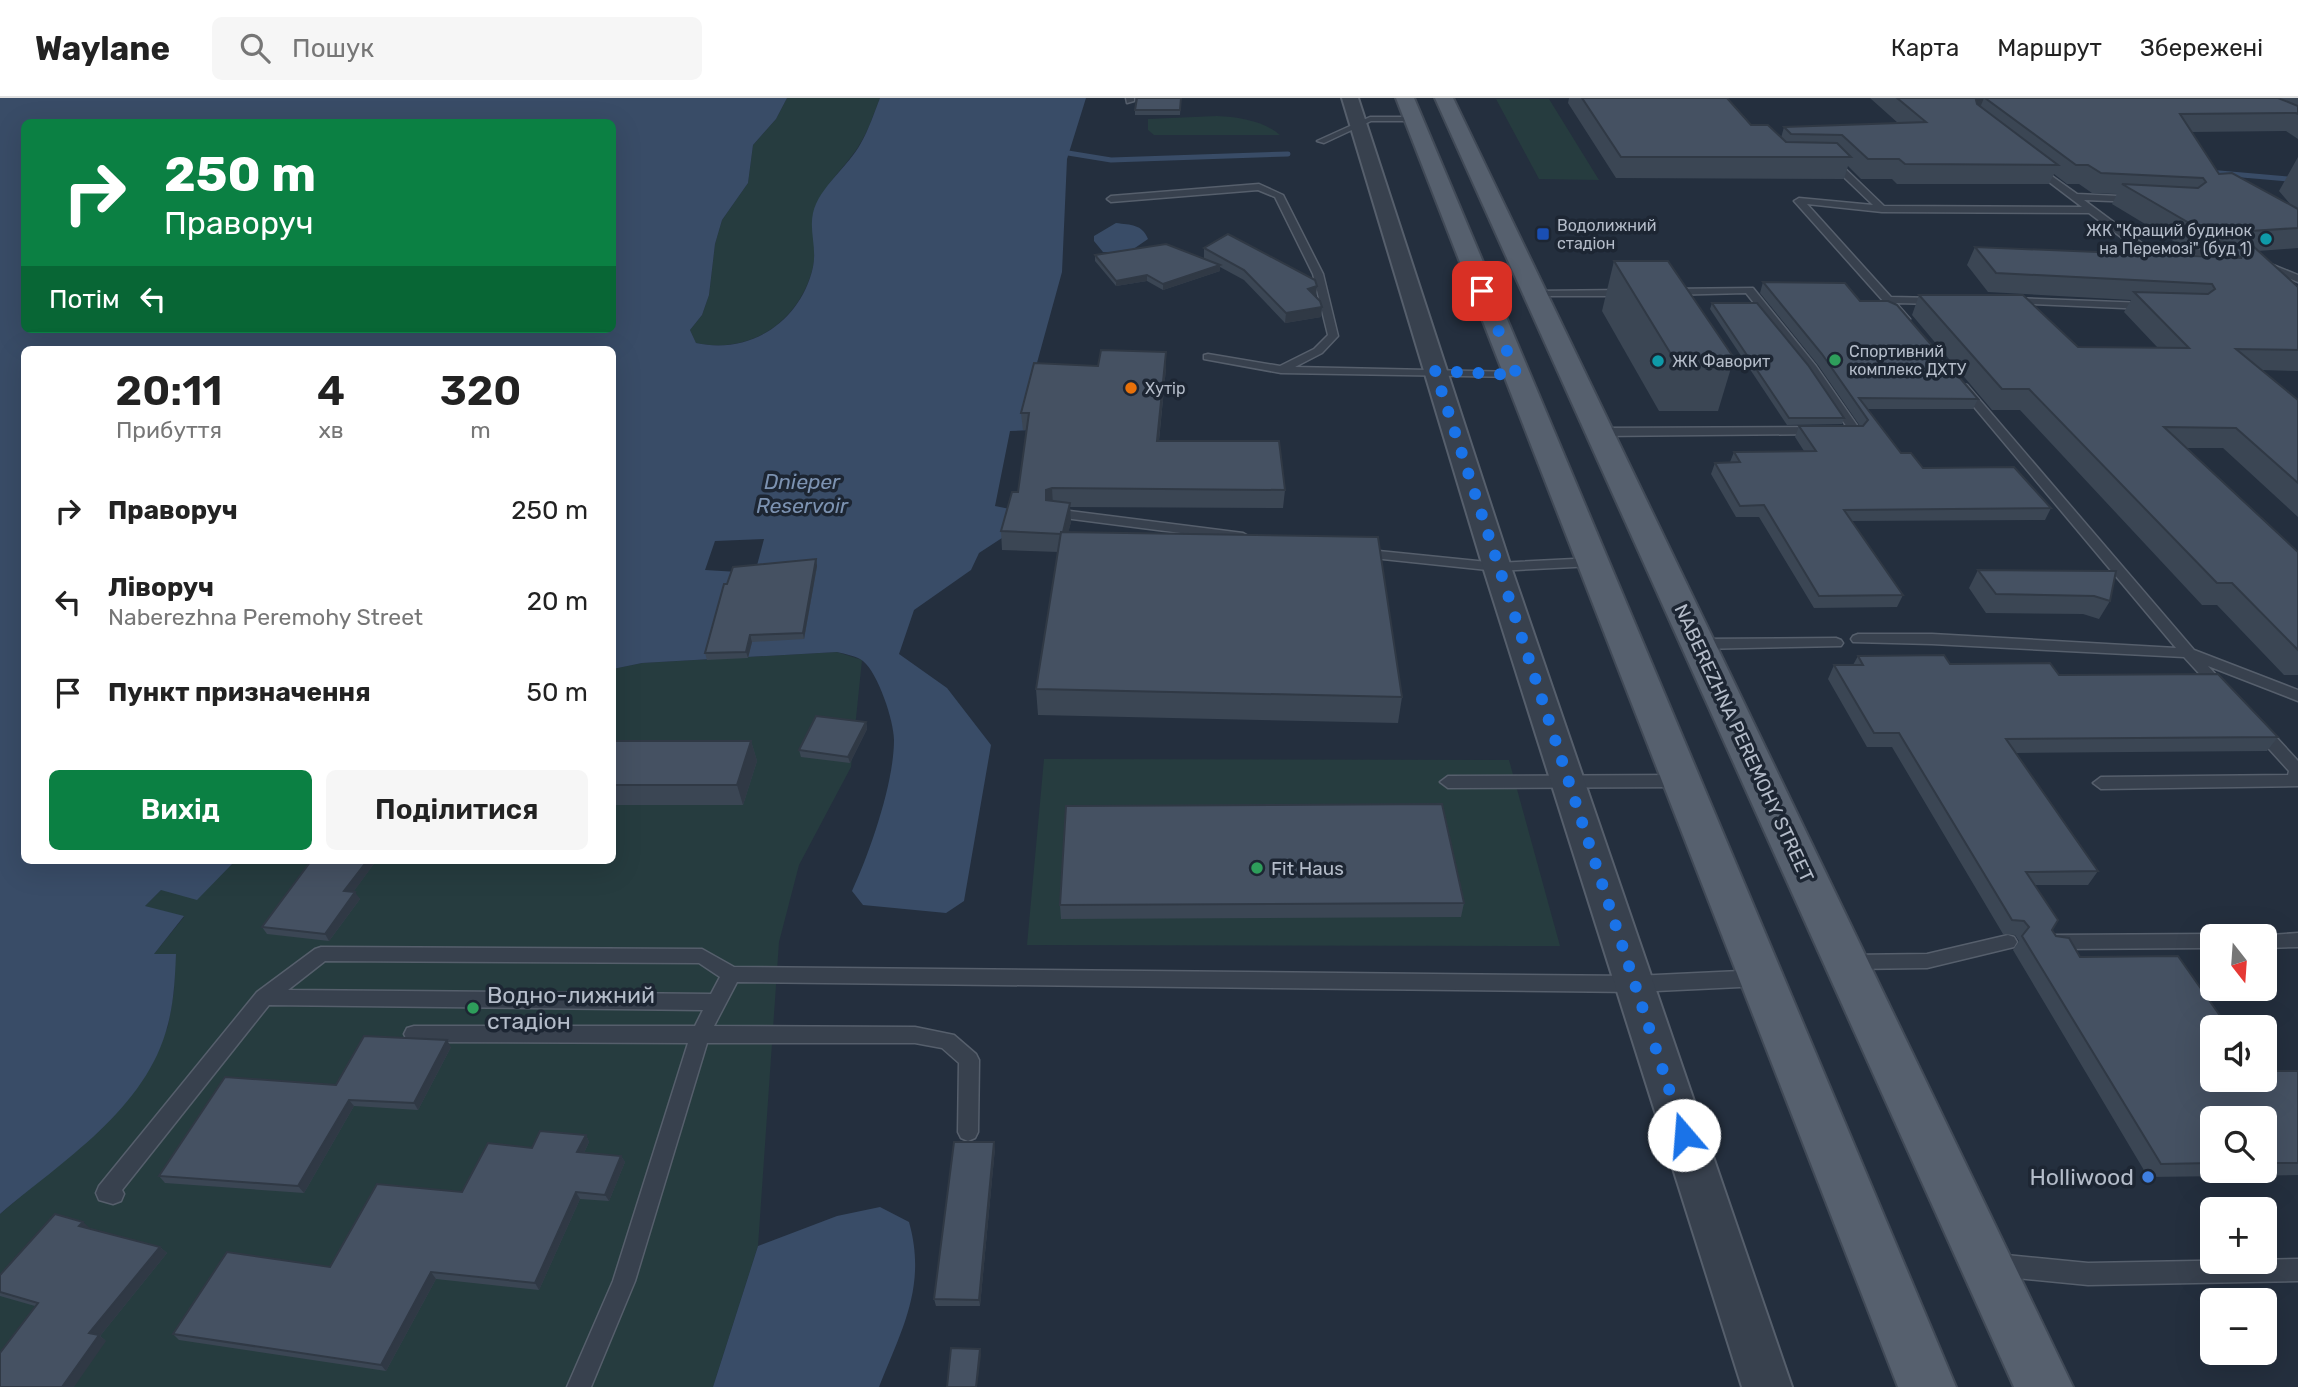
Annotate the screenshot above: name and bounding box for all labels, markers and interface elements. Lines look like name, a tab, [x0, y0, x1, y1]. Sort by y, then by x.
search box	[212, 17, 702, 80]
text: Waylane	[35, 29, 170, 68]
icon: search	[236, 29, 274, 67]
text: Пошук	[292, 33, 374, 64]
text: Карта	[1891, 34, 1959, 62]
text: Маршрут	[1997, 34, 2102, 62]
text: Збережені	[2140, 34, 2263, 62]
text: 250 m	[164, 145, 316, 203]
icon: right	[49, 147, 140, 238]
text: Праворуч	[164, 204, 313, 242]
place label: Водолижний стадіон	[1557, 216, 1657, 253]
place label: ЖК "Кращий будинок на Перемозі" (буд 1)	[2086, 221, 2252, 258]
marker: Водолижний стадіон	[1535, 226, 1551, 242]
marker: ЖК "Кращий будинок на Перемозі" (буд 1)	[2258, 231, 2274, 247]
pin	[1452, 261, 1512, 321]
icon: arrive	[1463, 272, 1501, 310]
icon: left	[134, 280, 172, 318]
text: Потім	[49, 284, 120, 315]
place label: Спортивний комплекс ДХТУ	[1849, 342, 1967, 379]
place label: ЖК Фаворит	[1672, 352, 1770, 371]
marker: Спортивний комплекс ДХТУ	[1827, 352, 1843, 368]
marker: ЖК Фаворит	[1650, 353, 1666, 369]
text: 20:11	[116, 366, 222, 416]
text: 4	[317, 366, 345, 416]
text: 320	[440, 366, 521, 416]
place label: Хутір	[1145, 379, 1186, 398]
marker: Хутір	[1123, 380, 1139, 396]
text: Прибуття	[116, 416, 222, 444]
text: хв	[318, 416, 344, 444]
text: m	[470, 416, 491, 444]
water label: Dnieper Reservoir	[756, 469, 849, 518]
icon: right	[49, 492, 87, 530]
text: Праворуч	[108, 495, 238, 526]
text: 250 m	[511, 495, 588, 526]
text: Ліворуч	[108, 572, 214, 603]
icon: left	[49, 583, 87, 621]
text: 20 m	[527, 586, 588, 617]
street label: NABEREZHNA PEREMOHY STREET	[1669, 600, 1819, 886]
text: Naberezhna Peremohy Street	[108, 603, 423, 631]
icon: arrive	[49, 674, 87, 712]
text: Пункт призначення	[108, 677, 371, 708]
text: 50 m	[527, 677, 588, 708]
button: Вихід	[49, 770, 312, 850]
button: Поділитися	[326, 770, 588, 850]
place label: Fit Haus	[1271, 857, 1344, 880]
marker: Fit Haus	[1249, 860, 1265, 876]
north arrow	[2200, 924, 2277, 1001]
map controls	[2200, 924, 2277, 1365]
place label: Водно-лижний стадіон	[487, 981, 655, 1035]
marker: Водно-лижний стадіон	[465, 1000, 481, 1016]
button: sound	[2200, 1015, 2277, 1092]
position arrow	[1647, 1098, 1721, 1172]
button: search	[2200, 1106, 2277, 1183]
place label: Holliwood	[2029, 1163, 2134, 1191]
marker: Holliwood	[2140, 1169, 2156, 1185]
button: +	[2200, 1197, 2277, 1274]
button: −	[2200, 1288, 2277, 1365]

